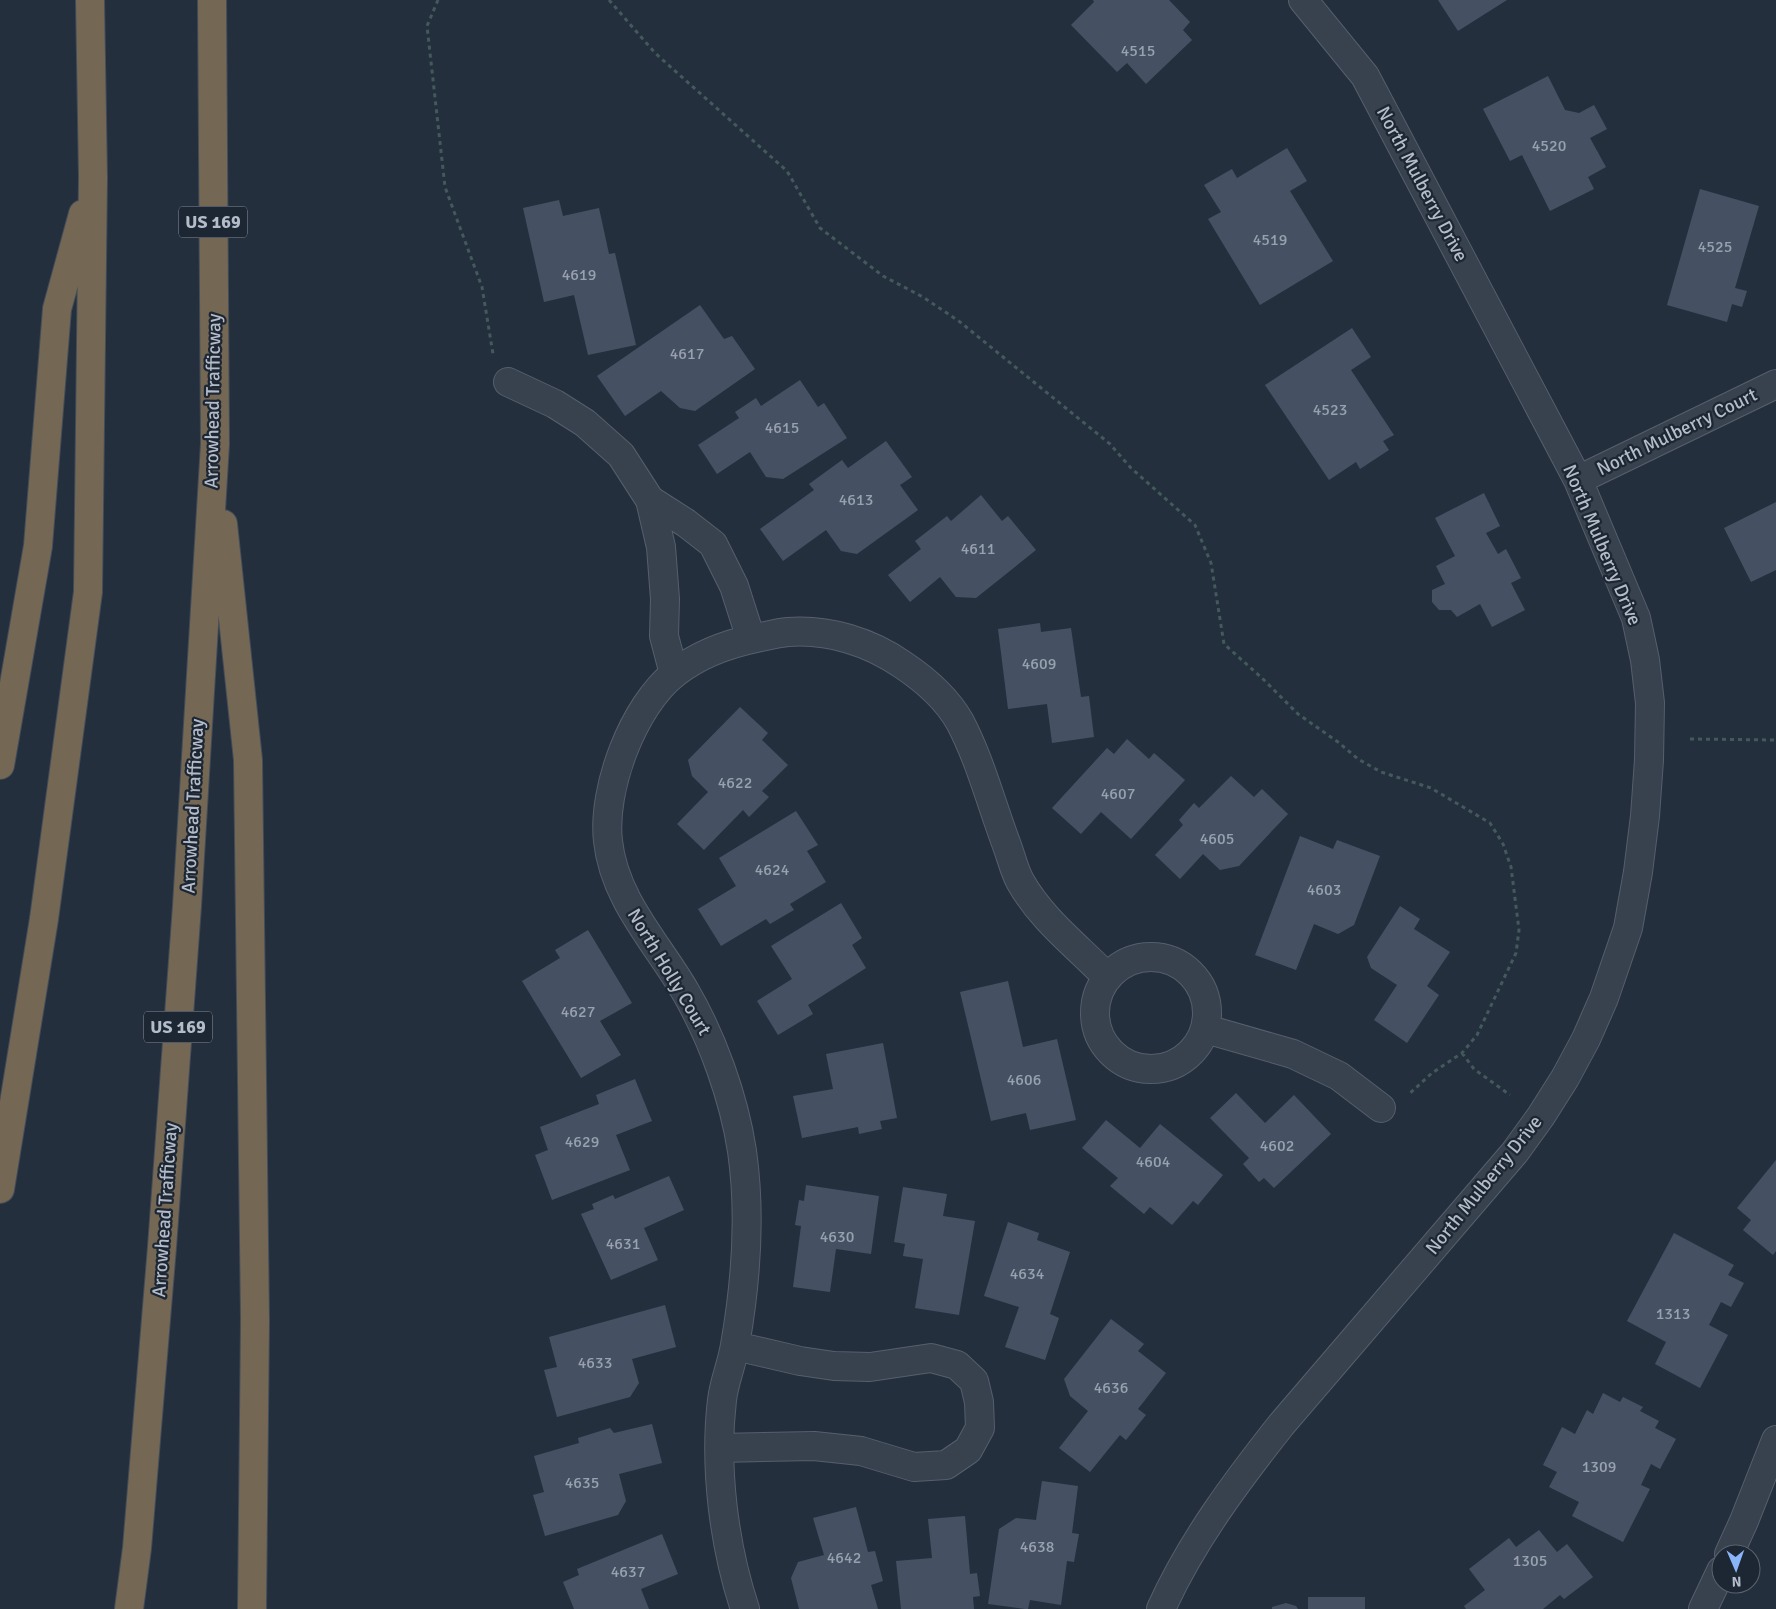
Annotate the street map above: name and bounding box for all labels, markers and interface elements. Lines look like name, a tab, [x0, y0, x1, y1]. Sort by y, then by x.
house number: 4515	[1121, 41, 1155, 61]
street label: North Mulberry Drive	[1371, 102, 1473, 266]
house number: 4520	[1532, 136, 1566, 156]
road number: US 169	[179, 206, 247, 238]
house number: 4519	[1253, 230, 1287, 250]
house number: 4525	[1698, 237, 1732, 257]
house number: 4619	[562, 265, 596, 285]
street label: Arrowhead Trafficway	[199, 313, 227, 489]
house number: 4617	[670, 344, 704, 364]
street label: North Mulberry Court	[1593, 383, 1761, 481]
house number: 4523	[1313, 400, 1347, 420]
house number: 4615	[765, 418, 799, 438]
street label: North Mulberry Drive	[1557, 461, 1647, 629]
house number: 4613	[839, 490, 873, 510]
house number: 4611	[961, 539, 995, 559]
house number: 4609	[1022, 654, 1056, 674]
street label: Arrowhead Trafficway	[176, 718, 210, 894]
house number: 4622	[718, 773, 752, 793]
house number: 4607	[1101, 784, 1135, 804]
house number: 4605	[1200, 829, 1234, 849]
house number: 4624	[755, 860, 790, 880]
house number: 4603	[1307, 880, 1341, 900]
street label: North Holly Court	[622, 904, 716, 1040]
house number: 4627	[561, 1002, 595, 1022]
road number: US 169	[144, 1012, 212, 1042]
house number: 4606	[1007, 1070, 1041, 1090]
street label: North Mulberry Drive	[1420, 1111, 1548, 1259]
street label: Arrowhead Trafficway	[147, 1122, 183, 1298]
house number: 4629	[565, 1132, 599, 1152]
house number: 4602	[1260, 1136, 1294, 1156]
house number: 4604	[1136, 1152, 1171, 1172]
house number: 4630	[820, 1227, 854, 1247]
house number: 4631	[606, 1234, 640, 1254]
house number: 4634	[1010, 1264, 1045, 1284]
house number: 1313	[1656, 1304, 1690, 1324]
house number: 4633	[578, 1353, 612, 1373]
house number: 4636	[1094, 1378, 1128, 1398]
house number: 1309	[1582, 1457, 1616, 1477]
house number: 4635	[565, 1473, 599, 1493]
house number: 4638	[1020, 1537, 1054, 1557]
north arrow	[1711, 1544, 1761, 1594]
house number: 4642	[827, 1548, 861, 1568]
house number: 1305	[1513, 1551, 1547, 1571]
house number: 4637	[611, 1562, 645, 1582]
text: N	[1731, 1573, 1742, 1590]

